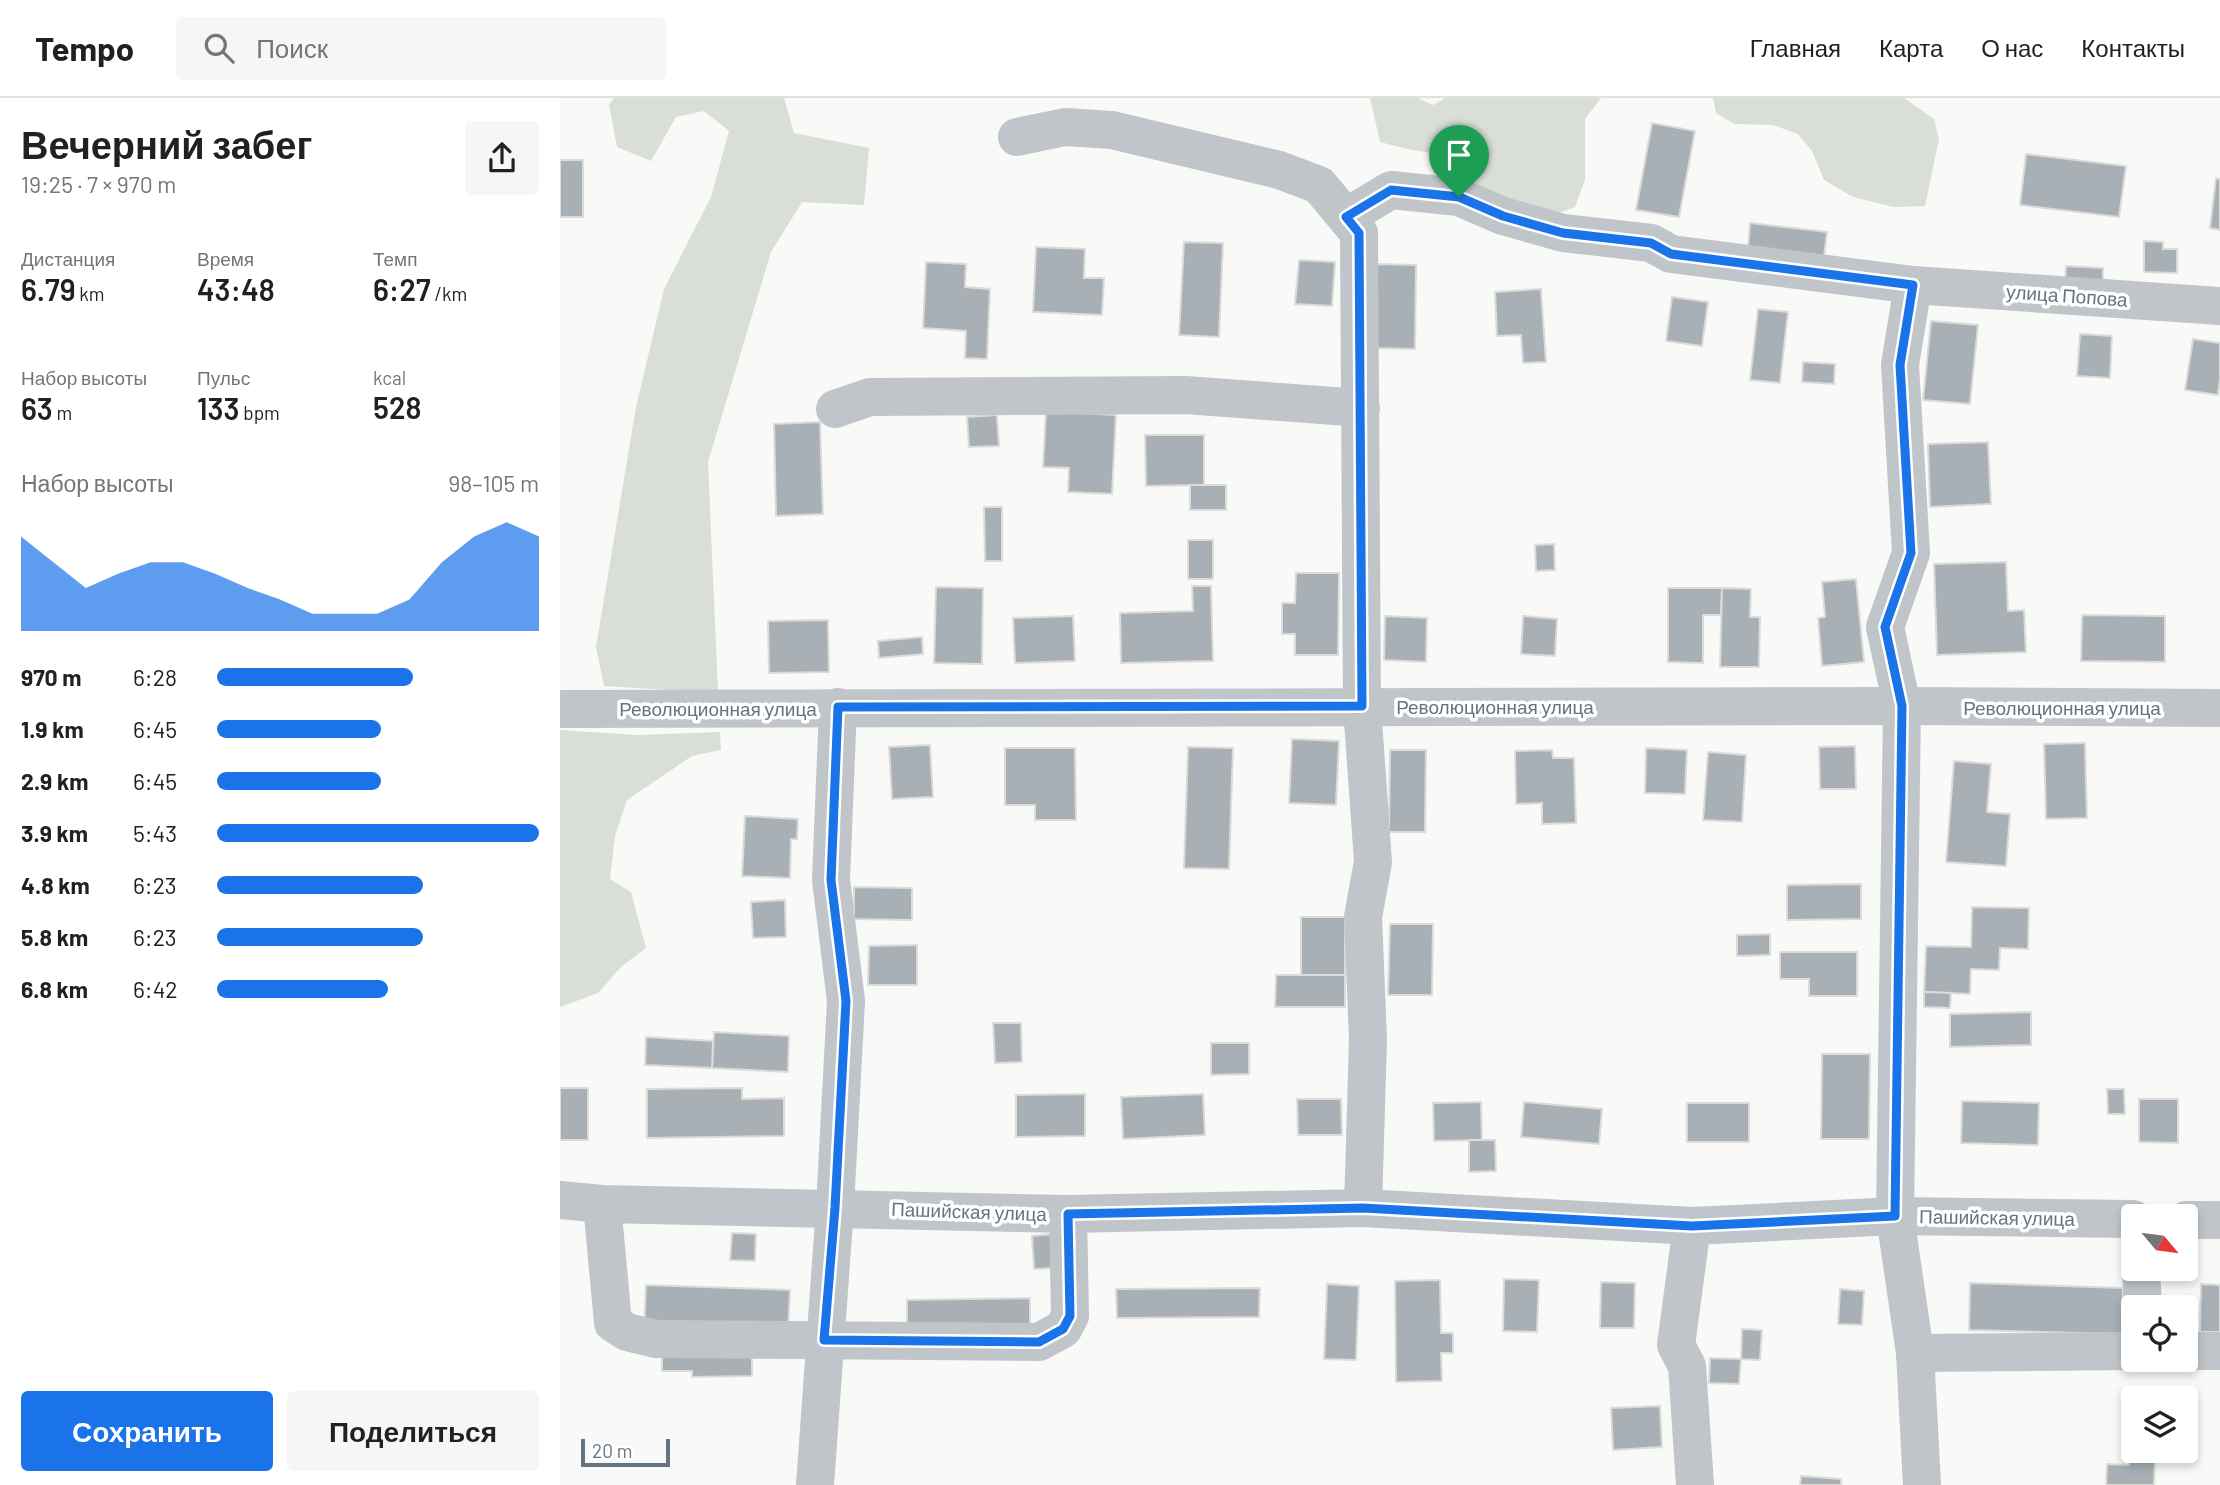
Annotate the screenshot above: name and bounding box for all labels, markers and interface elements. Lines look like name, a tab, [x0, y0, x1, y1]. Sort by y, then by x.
search box	[176, 17, 666, 80]
text: Tempo	[35, 28, 134, 68]
icon: search	[200, 29, 238, 67]
text: Поиск	[256, 32, 328, 63]
text: Главная	[1750, 33, 1841, 62]
text: Карта	[1879, 33, 1943, 62]
text: О нас	[1981, 33, 2043, 62]
text: Контакты	[2081, 33, 2185, 62]
text: Вечерний забег	[21, 121, 312, 167]
button: share	[465, 121, 539, 195]
pin	[1429, 125, 1489, 197]
icon: arrive	[1440, 136, 1478, 174]
text: 19:25 · 7 × 970 m	[21, 170, 176, 198]
text: Дистанция	[21, 247, 115, 270]
text: Время	[197, 247, 254, 270]
text: Темп	[373, 247, 417, 270]
text: 6.79	[21, 271, 76, 307]
text: 43:48	[197, 271, 275, 307]
text: 6:27	[373, 271, 431, 307]
street label: улица Попова	[2006, 279, 2129, 311]
text: km	[76, 282, 105, 305]
text: /km	[431, 282, 467, 305]
text: Набор высоты	[21, 366, 147, 389]
text: Пульс	[197, 366, 250, 389]
text: kcal	[373, 366, 406, 389]
text: 528	[373, 389, 421, 425]
text: 63	[21, 390, 53, 426]
text: 133	[197, 390, 239, 426]
text: m	[53, 401, 72, 424]
text: bpm	[239, 401, 280, 424]
text: Набор высоты	[21, 469, 174, 497]
text: 98–105 m	[448, 469, 539, 497]
text: 970 m	[21, 663, 82, 691]
text: 6:28	[133, 663, 177, 691]
street label: Революционная улица	[1396, 695, 1594, 718]
street label: Революционная улица	[1963, 696, 2161, 719]
street label: Революционная улица	[619, 697, 817, 720]
text: 1.9 km	[21, 715, 84, 743]
text: 6:45	[133, 715, 177, 743]
text: 2.9 km	[21, 767, 88, 795]
text: 6:45	[133, 767, 177, 795]
text: 3.9 km	[21, 819, 88, 847]
text: 5:43	[133, 819, 177, 847]
text: 4.8 km	[21, 871, 90, 899]
text: 6:23	[133, 871, 177, 899]
text: 5.8 km	[21, 923, 88, 951]
text: 6:23	[133, 923, 177, 951]
text: 6.8 km	[21, 975, 88, 1003]
text: 6:42	[133, 975, 178, 1003]
street label: Пашийская улица	[891, 1197, 1048, 1225]
street label: Пашийская улица	[1919, 1204, 2076, 1230]
north arrow	[2121, 1204, 2198, 1281]
map controls	[2121, 1204, 2198, 1463]
button: locate	[2121, 1295, 2198, 1372]
button: layers	[2121, 1386, 2198, 1463]
button: Сохранить	[21, 1391, 273, 1471]
button: Поделиться	[287, 1391, 539, 1471]
scale bar	[581, 1436, 670, 1468]
text: 20 m	[592, 1439, 632, 1462]

